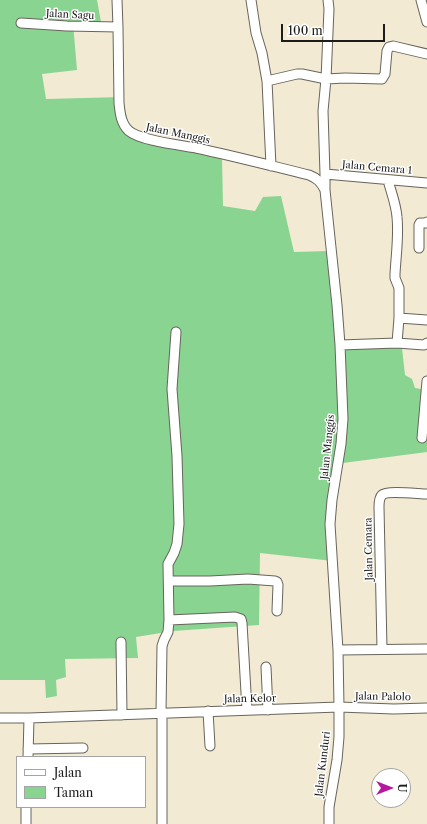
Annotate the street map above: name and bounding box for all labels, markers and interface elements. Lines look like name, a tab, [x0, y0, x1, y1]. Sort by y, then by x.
street label: Jalan Sagu	[45, 8, 95, 22]
scale bar	[283, 16, 387, 42]
text: 100 m	[288, 23, 323, 38]
street label: Jalan Manggis	[145, 121, 211, 147]
street label: Jalan Cemara 1	[342, 159, 412, 177]
street label: Jalan Manggis	[319, 414, 337, 480]
street label: Jalan Cemara	[362, 517, 376, 581]
street label: Jalan Palolo	[355, 691, 411, 703]
street label: Jalan Kelor	[224, 693, 276, 705]
street label: Jalan Kunduri	[313, 731, 333, 797]
legend	[16, 756, 146, 808]
text: Jalan	[54, 765, 82, 780]
north arrow	[371, 768, 411, 808]
text: U	[395, 784, 409, 792]
text: Taman	[54, 785, 93, 800]

